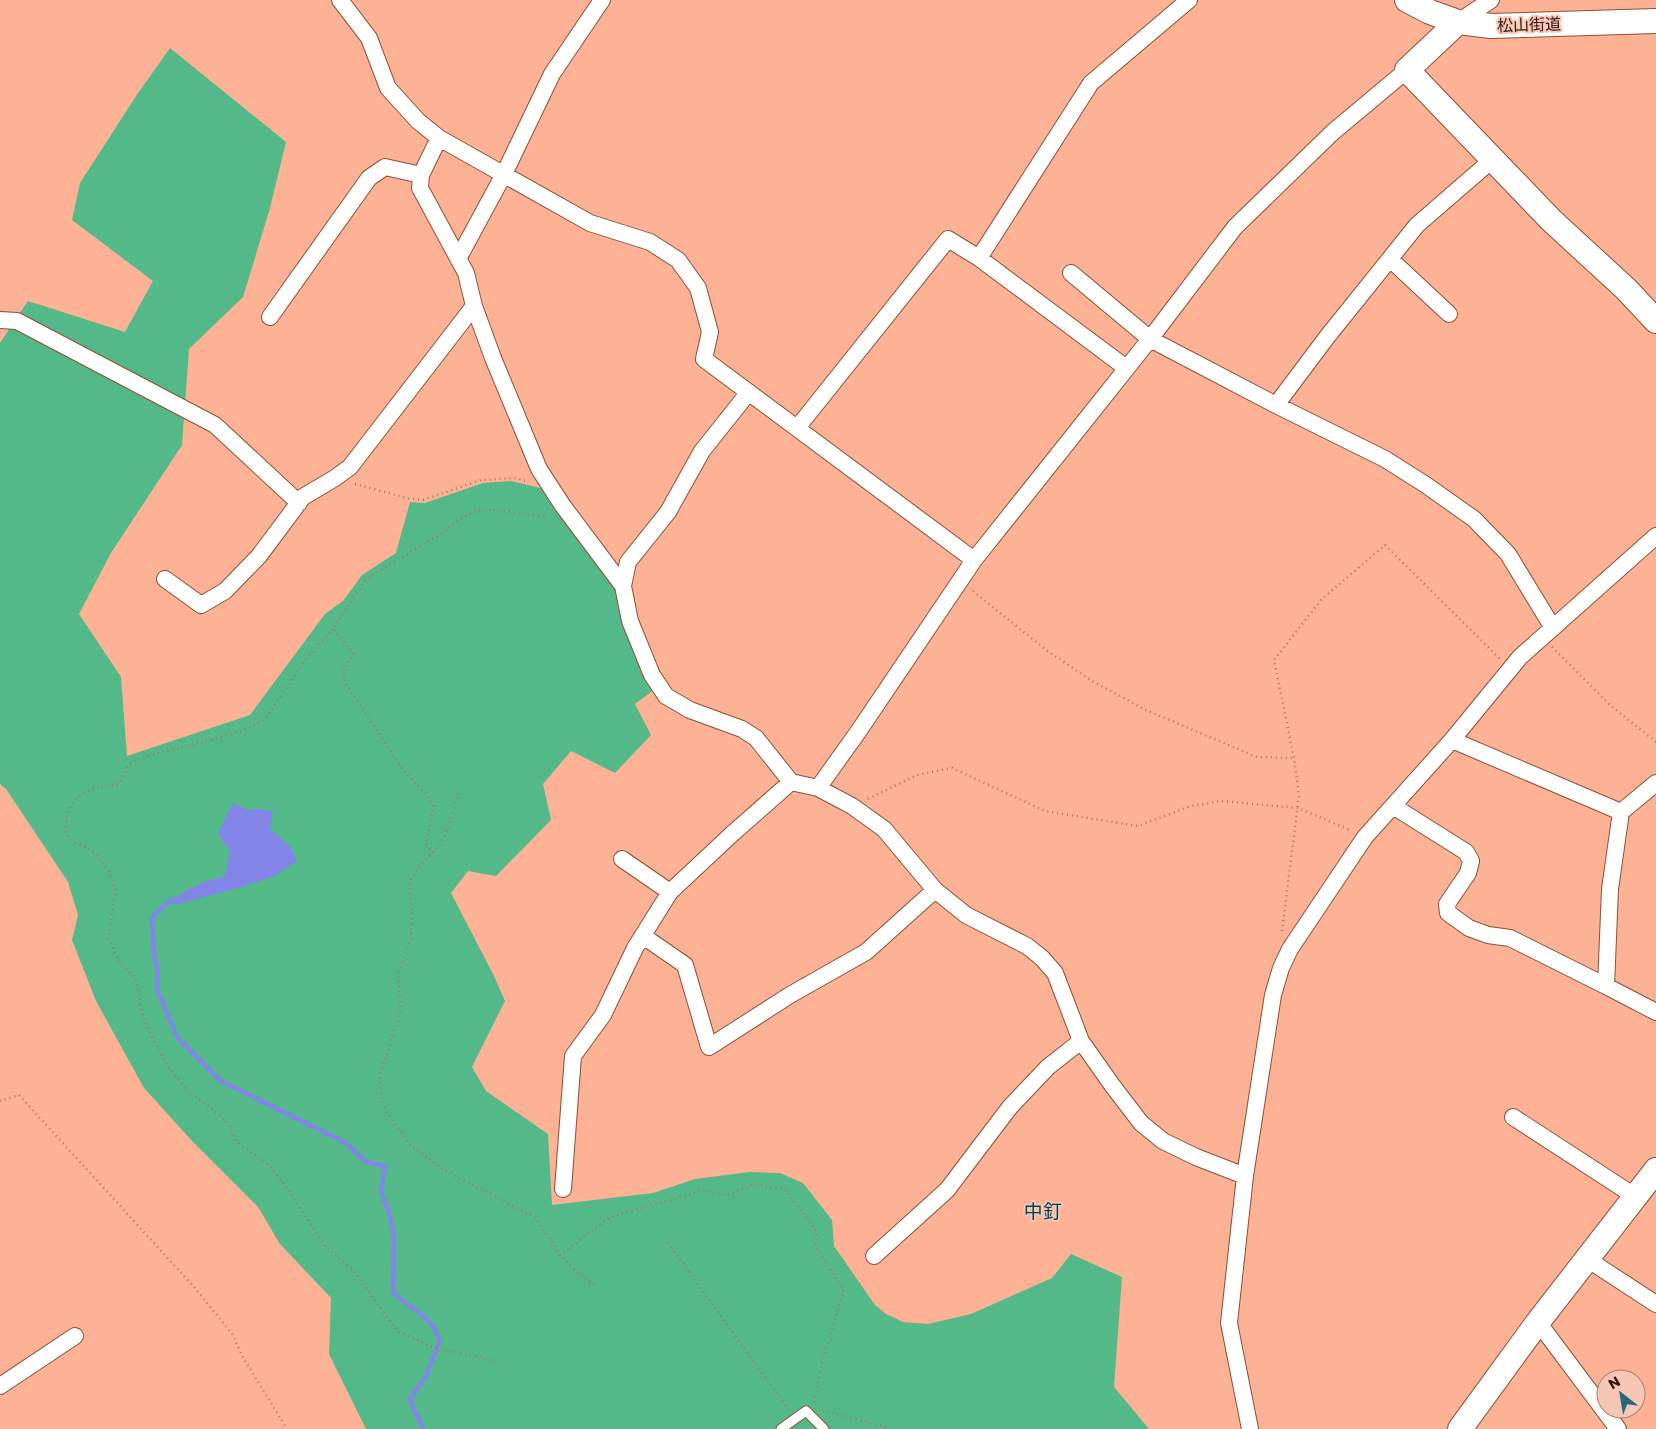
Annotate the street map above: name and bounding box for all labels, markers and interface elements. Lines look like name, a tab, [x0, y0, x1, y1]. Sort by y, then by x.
street label: 松山街道	[1497, 12, 1561, 38]
district label: 中釘	[1024, 1198, 1062, 1225]
north arrow	[1596, 1369, 1646, 1419]
text: N	[1605, 1372, 1624, 1394]

